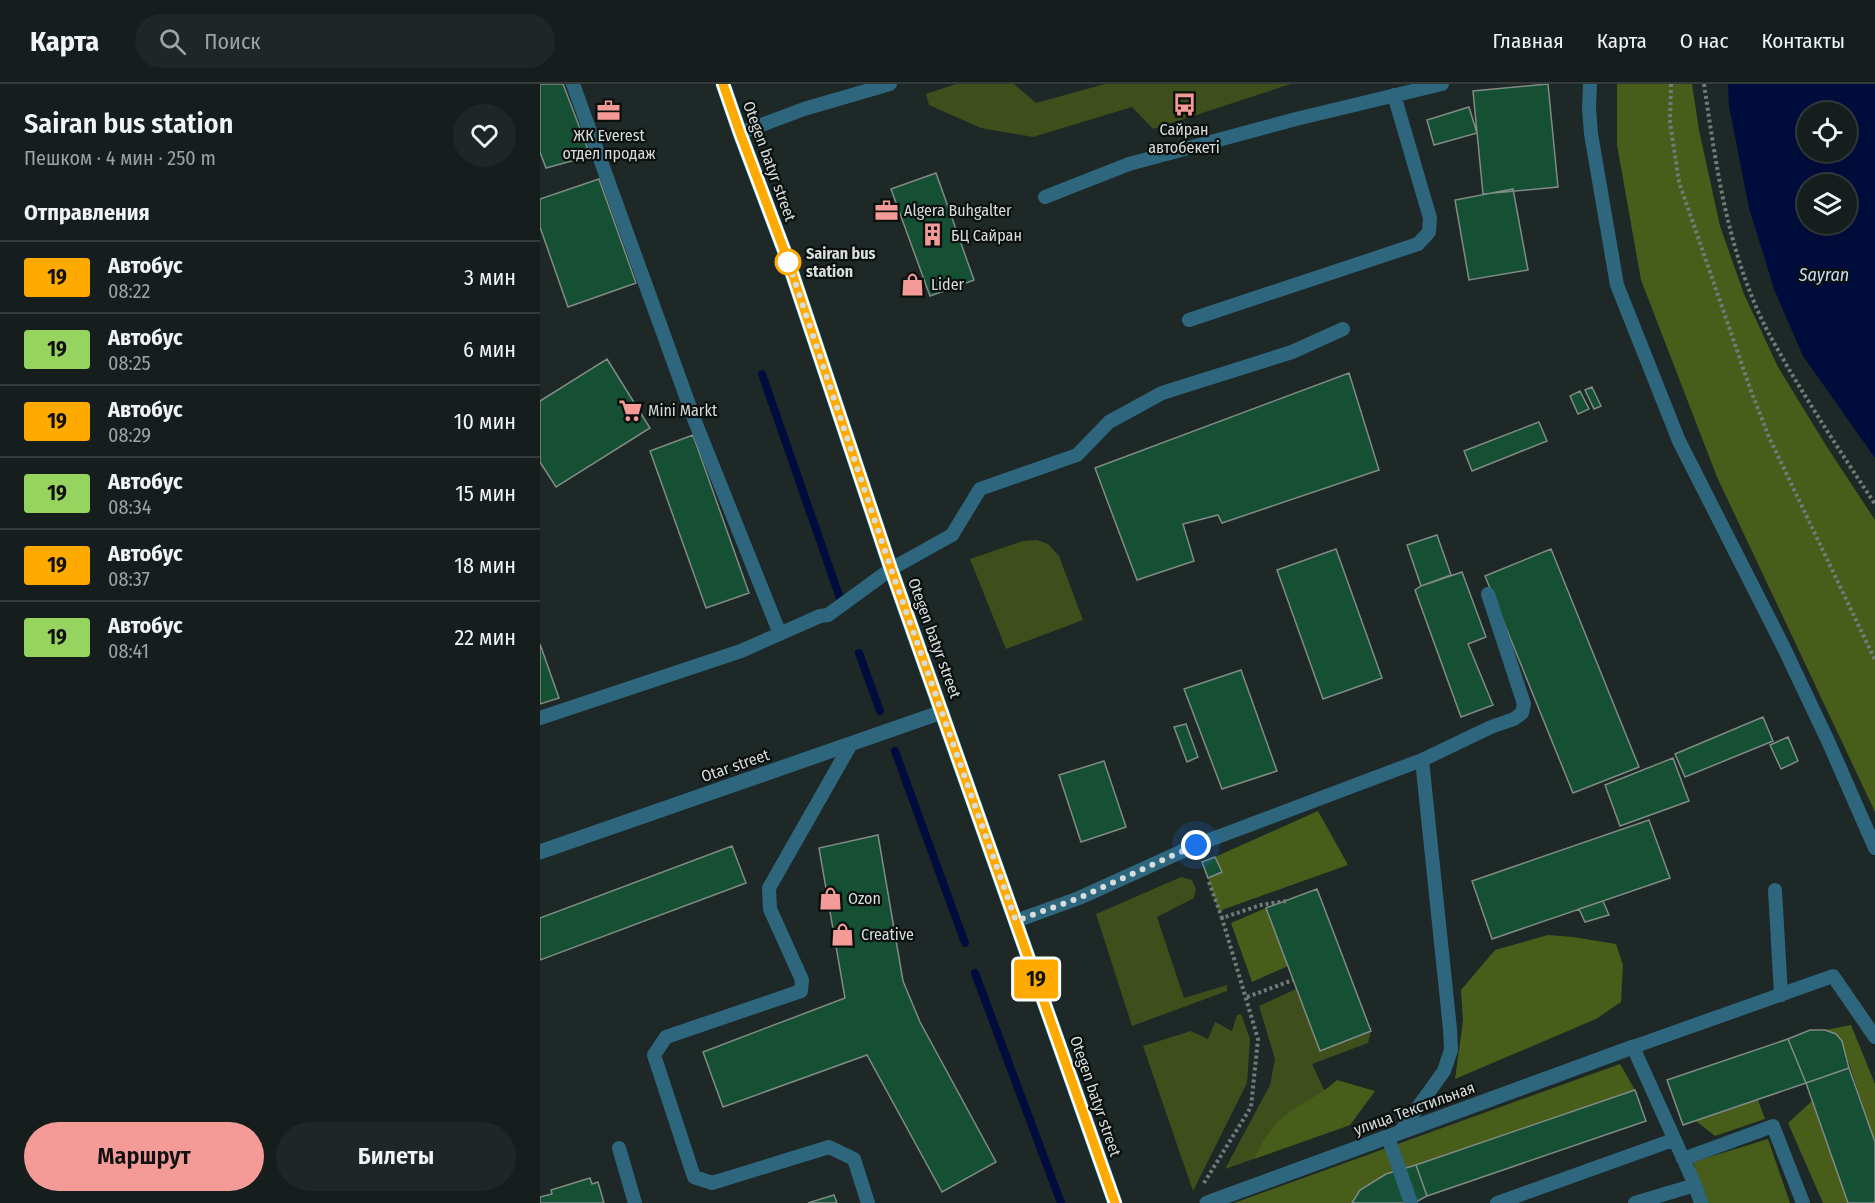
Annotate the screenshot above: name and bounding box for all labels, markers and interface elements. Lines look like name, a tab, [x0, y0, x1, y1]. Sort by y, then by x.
search box	[135, 14, 555, 68]
text: Карта	[30, 25, 99, 58]
icon: search	[156, 25, 189, 58]
text: Поиск	[204, 28, 261, 55]
text: Главная	[1493, 28, 1564, 54]
text: Карта	[1597, 28, 1647, 54]
text: О нас	[1680, 28, 1728, 54]
text: Контакты	[1761, 28, 1845, 54]
bus stop icon: Сайран автобекеті	[1171, 91, 1197, 117]
office icon: ЖК Everest отдел продаж	[596, 97, 622, 123]
street label: Otegen batyr street	[739, 99, 800, 225]
map controls	[1797, 102, 1857, 234]
button: locate	[1797, 102, 1857, 162]
button: heart	[453, 104, 516, 167]
text: Sairan bus station	[24, 107, 233, 140]
place label: Сайран автобекеті	[1148, 120, 1220, 157]
place label: ЖК Everest отдел продаж	[563, 126, 656, 163]
text: Пешком · 4 мин · 250 m	[24, 146, 216, 170]
button: layers	[1797, 174, 1857, 234]
office icon: Algera Buhgalter	[873, 197, 899, 223]
text: Отправления	[24, 199, 150, 226]
place label: Algera Buhgalter	[904, 201, 1012, 220]
building icon: БЦ Сайран	[920, 222, 946, 248]
place label: БЦ Сайран	[951, 226, 1022, 245]
place label: Sairan bus station	[806, 244, 875, 281]
marker: Sairan bus station	[775, 249, 801, 275]
text: Автобус	[108, 252, 183, 279]
text: 19	[47, 264, 67, 290]
text: 3 мин	[464, 264, 516, 291]
water label: Sayran	[1798, 264, 1849, 286]
shop icon: Lider	[900, 271, 926, 297]
place label: Lider	[931, 275, 965, 294]
text: 08:22	[108, 279, 150, 303]
text: Автобус	[108, 324, 183, 351]
text: 19	[47, 336, 67, 362]
text: 6 мин	[463, 336, 516, 363]
text: 08:25	[108, 351, 151, 375]
text: Автобус	[108, 396, 183, 423]
supermarket icon: Mini Markt	[617, 397, 643, 423]
place label: Mini Markt	[648, 401, 718, 420]
text: 19	[47, 408, 67, 434]
text: 10 мин	[454, 408, 516, 435]
text: 08:29	[108, 423, 151, 447]
text: Автобус	[108, 468, 183, 495]
text: 19	[47, 480, 67, 506]
text: 15 мин	[455, 480, 516, 507]
text: 08:34	[108, 495, 151, 519]
text: Автобус	[108, 540, 183, 567]
text: 19	[47, 552, 67, 578]
text: 18 мин	[454, 552, 516, 579]
text: 08:37	[108, 567, 150, 591]
street label: Otegen batyr street	[904, 576, 965, 702]
text: Автобус	[108, 612, 183, 639]
text: 19	[47, 624, 67, 650]
text: 22 мин	[455, 624, 516, 651]
text: 08:41	[108, 639, 149, 663]
street label: Otar street	[699, 745, 772, 786]
your location	[1181, 830, 1211, 860]
shop icon: Ozon	[817, 885, 843, 911]
place label: Ozon	[848, 889, 881, 908]
shop icon: Creative	[830, 921, 856, 947]
place label: Creative	[861, 925, 914, 944]
line badge: 19	[1009, 960, 1063, 998]
text: 19	[1026, 966, 1046, 992]
street label: Otegen batyr street	[1066, 1033, 1125, 1160]
street label: улица Текстильная	[1351, 1078, 1477, 1139]
button: Маршрут	[24, 1122, 264, 1191]
button: Билеты	[276, 1122, 516, 1191]

